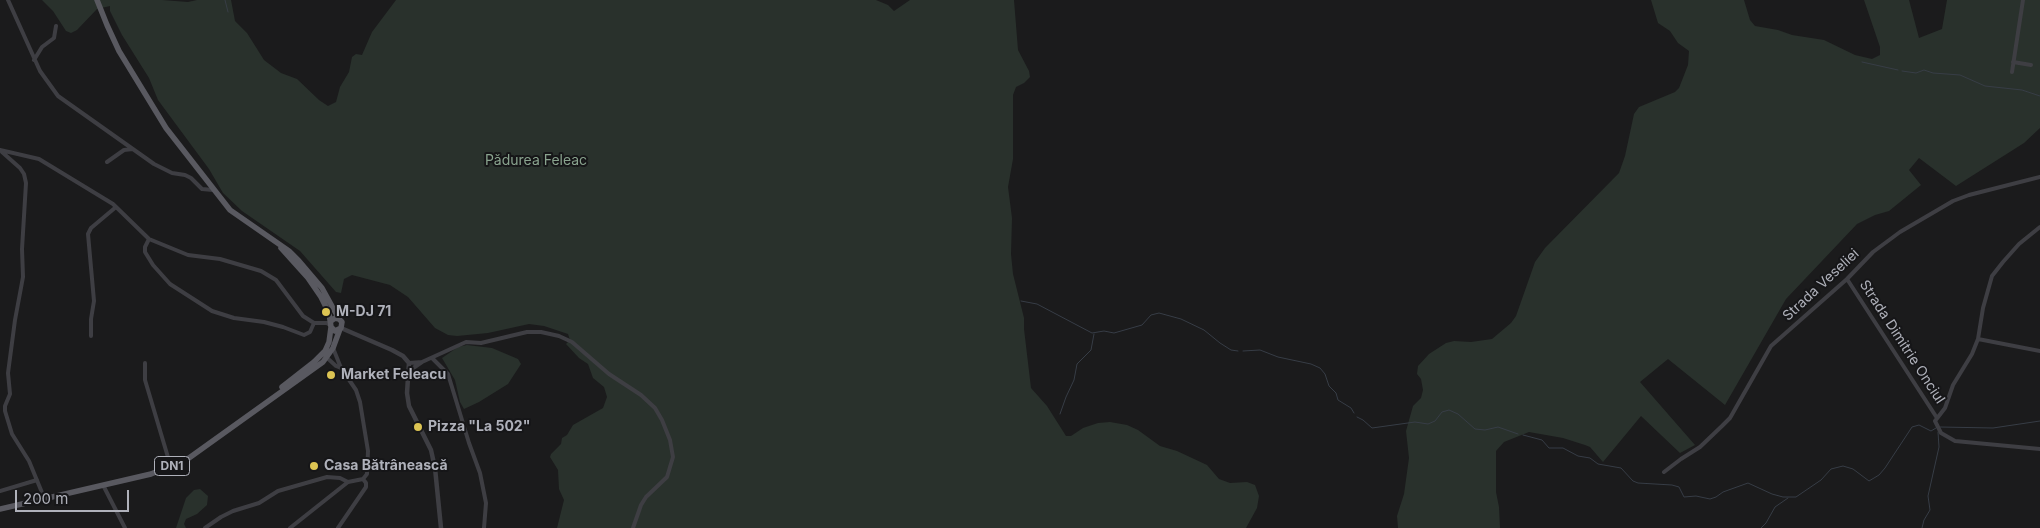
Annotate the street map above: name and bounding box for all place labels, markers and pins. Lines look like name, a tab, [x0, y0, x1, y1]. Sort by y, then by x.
place label: M-DJ 71	[336, 304, 391, 320]
marker: M-DJ 71	[320, 306, 332, 318]
place label: Market Feleacu	[341, 367, 446, 383]
marker: Market Feleacu	[325, 369, 337, 381]
place label: Pizza "La 502"	[428, 419, 530, 435]
marker: Pizza "La 502"	[412, 421, 424, 433]
place label: Casa Bătrânească	[324, 458, 448, 474]
marker: Casa Bătrânească	[308, 460, 320, 472]

